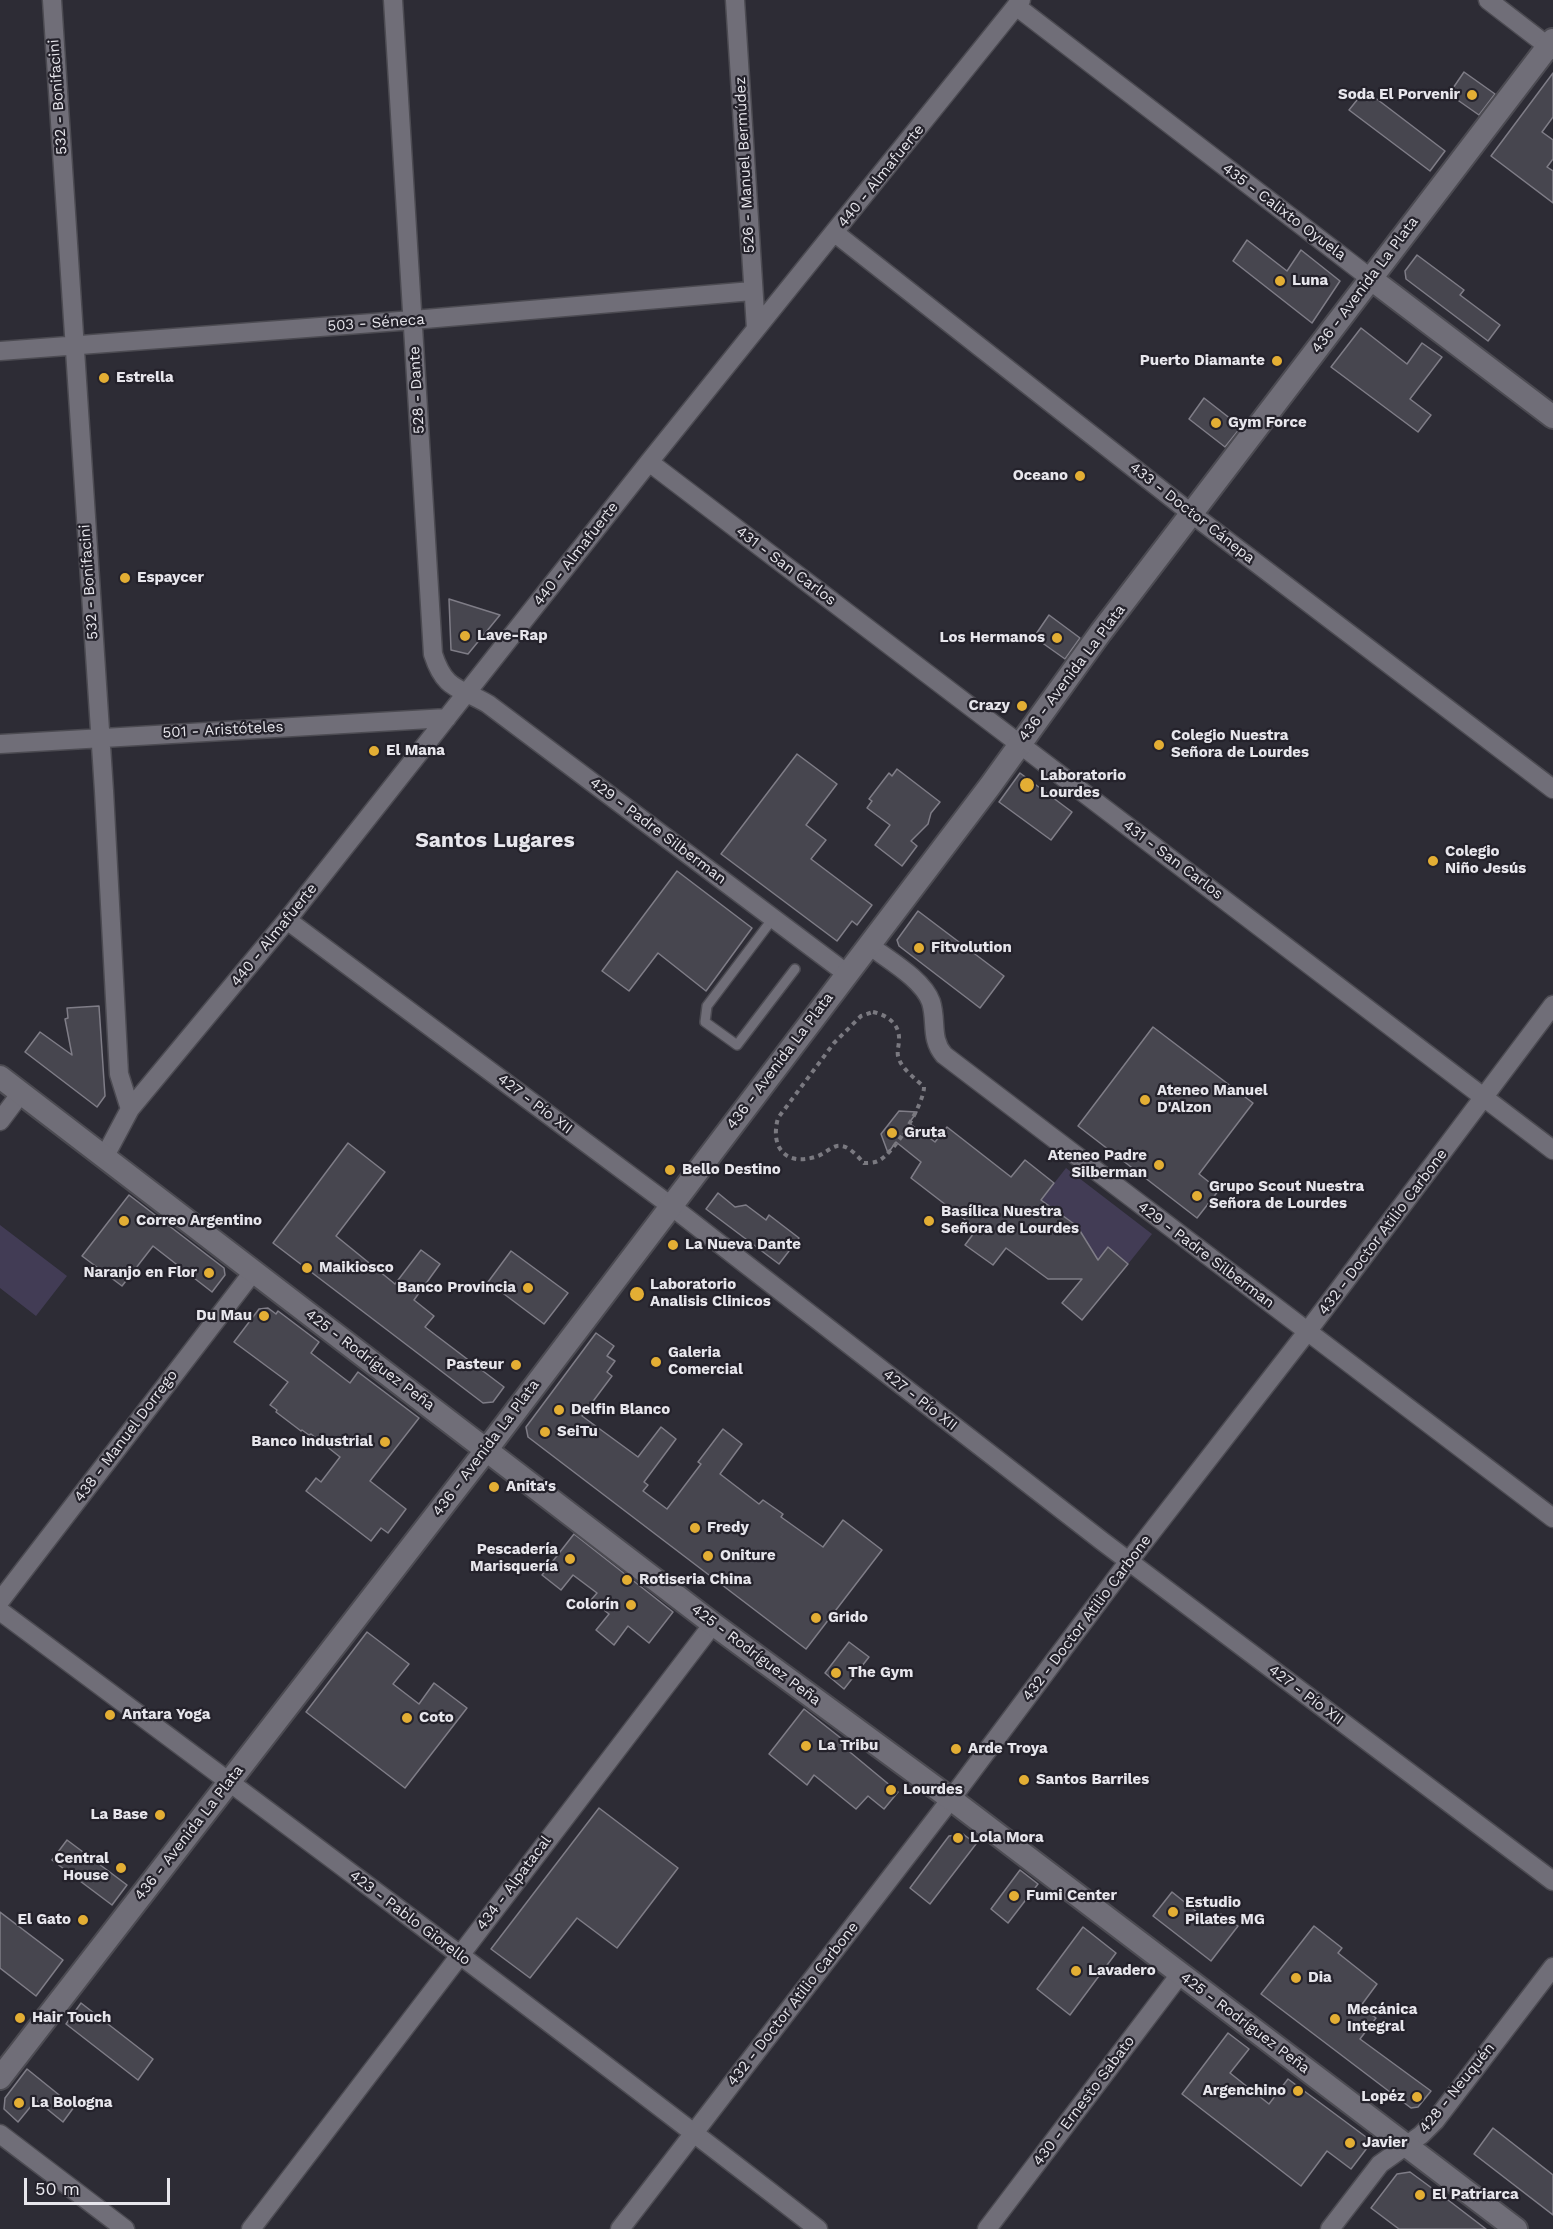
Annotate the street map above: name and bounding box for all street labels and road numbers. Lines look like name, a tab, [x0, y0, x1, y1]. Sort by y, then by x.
street label: 532 - Bonifacini	[45, 39, 71, 155]
street label: 526 - Manuel Bermúdez	[731, 76, 759, 254]
street label: 440 - Almafuerte	[834, 121, 928, 231]
street label: 435 - Calixto Oyuela	[1219, 160, 1349, 264]
street label: 436 - Avenida La Plata	[1308, 213, 1422, 357]
street label: 503 - Séneca	[327, 311, 425, 335]
street label: 528 - Dante	[406, 346, 428, 434]
street label: 433 - Doctor Cánepa	[1126, 459, 1258, 567]
street label: 440 - Almafuerte	[530, 498, 622, 610]
street label: 431 - San Carlos	[733, 523, 839, 609]
street label: 532 - Bonifacini	[76, 524, 102, 640]
street label: 436 - Avenida La Plata	[1015, 601, 1129, 745]
street label: 501 - Aristóteles	[162, 718, 284, 742]
street label: 429 - Padre Silberman	[586, 774, 730, 888]
street label: 431 - San Carlos	[1120, 817, 1226, 903]
street label: 440 - Almafuerte	[227, 880, 321, 990]
street label: 436 - Avenida La Plata	[723, 989, 837, 1133]
street label: 427 - Pío XII	[494, 1070, 576, 1138]
street label: 432 - Doctor Atilio Carbone	[1315, 1146, 1451, 1318]
street label: 429 - Padre Silberman	[1134, 1198, 1278, 1312]
street label: 425 - Rodríguez Peña	[302, 1306, 438, 1414]
street label: 427 - Pío XII	[879, 1365, 961, 1435]
street label: 438 - Manuel Dorrego	[70, 1366, 182, 1506]
street label: 436 - Avenida La Plata	[429, 1376, 543, 1520]
street label: 432 - Doctor Atilio Carbone	[1019, 1532, 1155, 1704]
street label: 425 - Rodríguez Peña	[688, 1601, 824, 1709]
street label: 427 - Pío XII	[1265, 1661, 1347, 1729]
street label: 436 - Avenida La Plata	[131, 1762, 247, 1904]
street label: 434 - Alpatacal	[473, 1832, 555, 1934]
street label: 423 - Pablo Giorello	[346, 1867, 474, 1969]
street label: 432 - Doctor Atilio Carbone	[723, 1919, 863, 2089]
street label: 425 - Rodríguez Peña	[1177, 1969, 1313, 2077]
street label: 430 - Ernesto Sabato	[1029, 2033, 1139, 2169]
street label: 428 - Neuquén	[1415, 2039, 1499, 2137]

